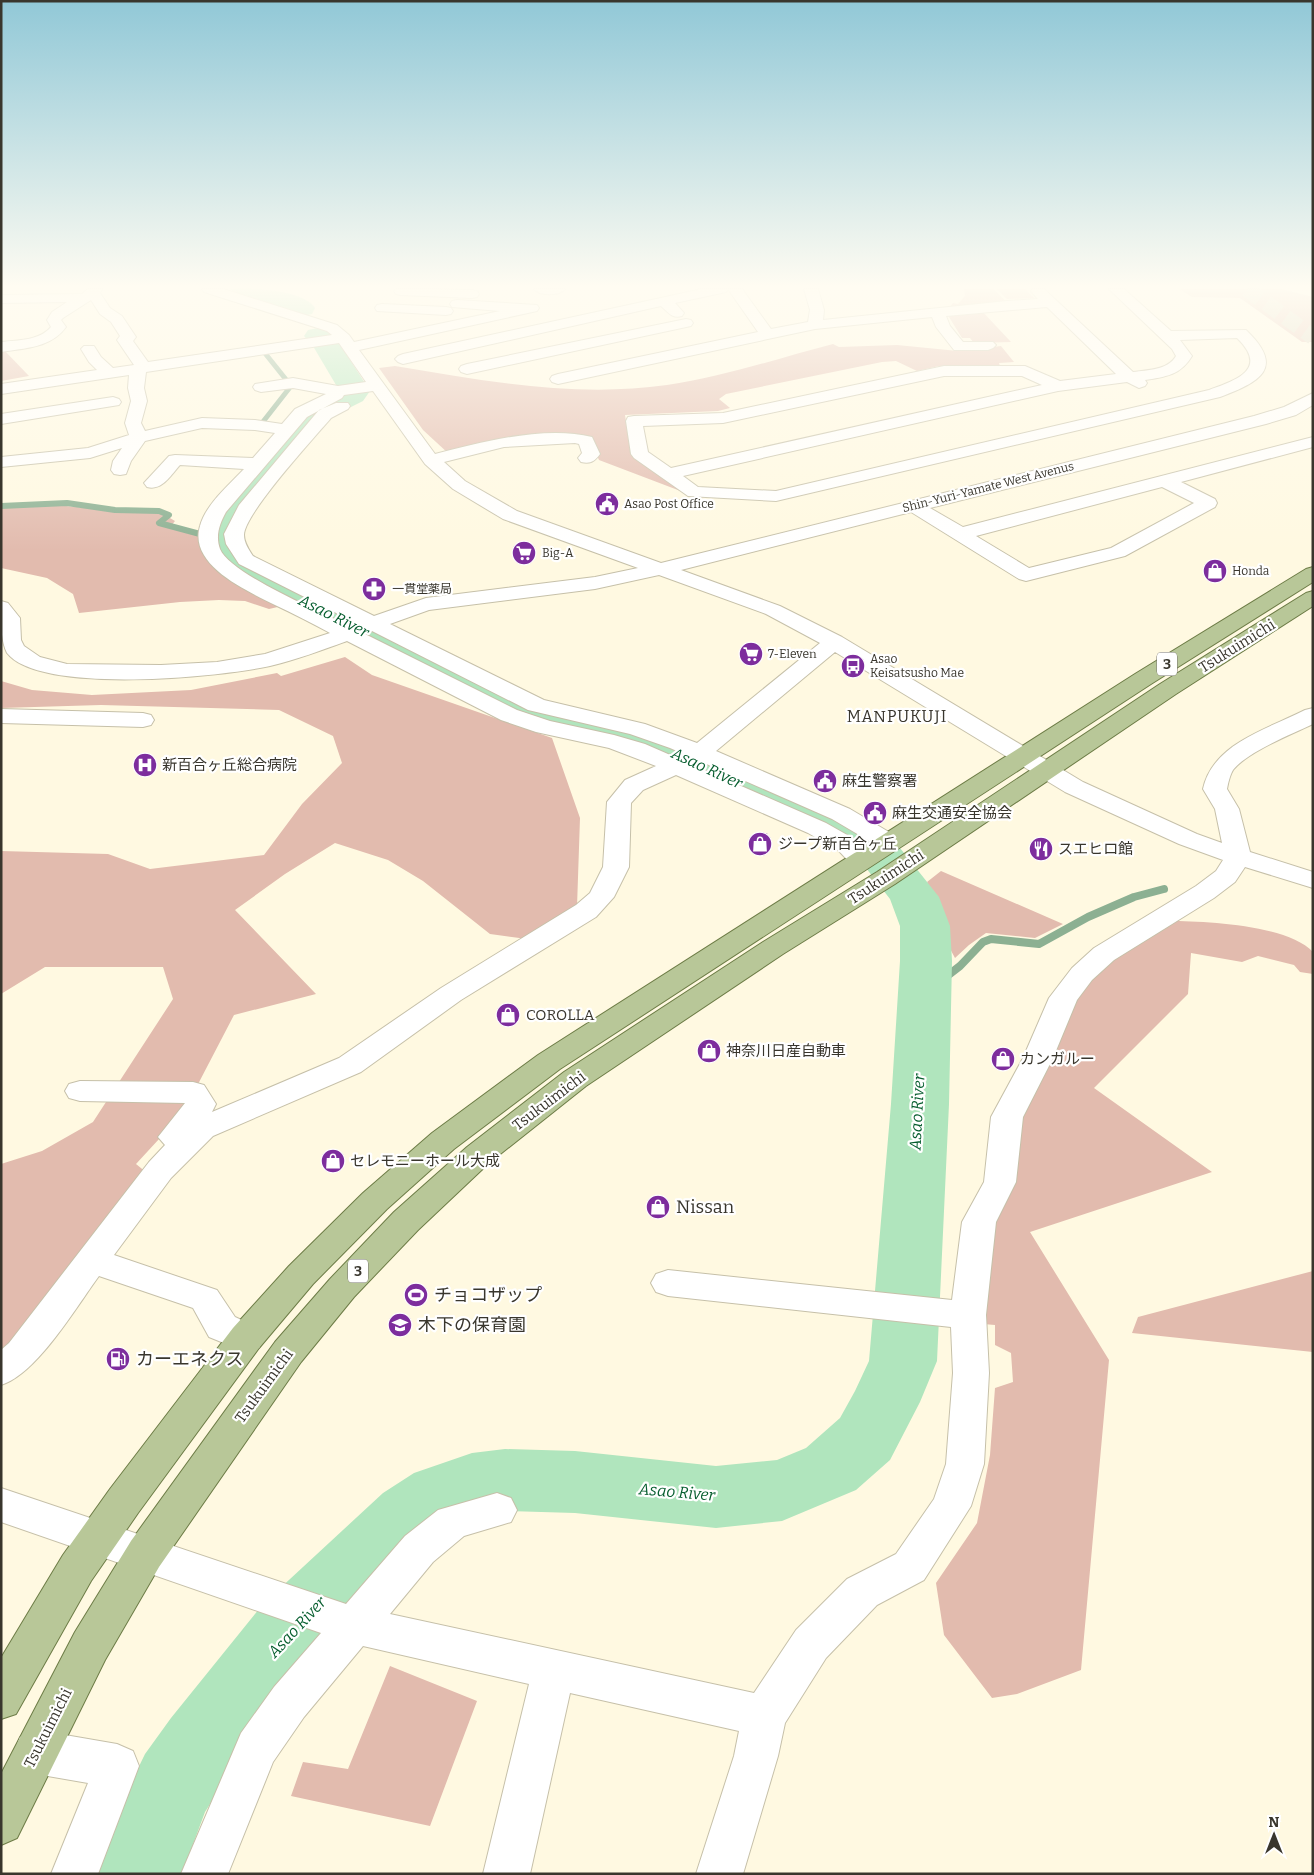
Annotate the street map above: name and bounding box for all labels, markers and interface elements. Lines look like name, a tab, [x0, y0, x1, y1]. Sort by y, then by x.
street label: Shin-Yuri-Yamate West Avenus	[901, 459, 1075, 515]
public building icon: Asao Post Office	[594, 491, 620, 517]
place label: Asao Post Office	[624, 497, 714, 511]
supermarket icon: Big-A	[511, 540, 537, 566]
place label: Big-A	[542, 546, 574, 560]
shop icon: Honda	[1202, 558, 1228, 584]
place label: Honda	[1232, 564, 1270, 578]
pharmacy icon: 一貫堂薬局	[361, 576, 387, 602]
place label: 一貫堂薬局	[392, 582, 452, 596]
water label: Asao River	[295, 590, 374, 642]
street label: Tsukuimichi	[1195, 615, 1279, 677]
supermarket icon: 7-Eleven	[738, 641, 764, 667]
place label: 7-Eleven	[768, 647, 817, 661]
place label: Asao Keisatsusho Mae	[870, 652, 964, 680]
road number: 3	[1157, 652, 1177, 676]
bus stop icon: Asao Keisatsusho Mae	[840, 653, 866, 679]
district label: MANPUKUJI	[847, 707, 947, 726]
water label: Asao River	[668, 743, 747, 793]
hospital icon: 新百合ヶ丘総合病院	[132, 752, 158, 778]
place label: 新百合ヶ丘総合病院	[162, 756, 297, 774]
public building icon: 麻生警察署	[812, 768, 838, 794]
place label: 麻生警察署	[842, 772, 917, 790]
public building icon: 麻生交通安全協会	[862, 800, 888, 826]
place label: 麻生交通安全協会	[892, 804, 1012, 822]
shop icon: ジープ新百合ヶ丘	[747, 831, 773, 857]
place label: ジープ新百合ヶ丘	[778, 835, 897, 853]
restaurant icon: スエヒロ館	[1028, 836, 1054, 862]
place label: スエヒロ館	[1058, 840, 1133, 858]
street label: Tsukuimichi	[845, 846, 928, 908]
shop icon: COROLLA	[495, 1002, 521, 1028]
place label: COROLLA	[526, 1006, 595, 1024]
shop icon: 神奈川日産自動車	[696, 1038, 722, 1064]
place label: 神奈川日産自動車	[726, 1042, 846, 1060]
shop icon: カンガルー	[990, 1046, 1016, 1072]
place label: カンガルー	[1020, 1050, 1095, 1068]
street label: Tsukuimichi	[509, 1067, 589, 1134]
water label: Asao River	[905, 1072, 929, 1151]
shop icon: セレモニーホール大成	[320, 1148, 346, 1174]
place label: セレモニーホール大成	[350, 1152, 500, 1170]
shop icon: Nissan	[645, 1194, 671, 1220]
place label: Nissan	[676, 1196, 735, 1218]
road number: 3	[348, 1260, 368, 1282]
sports icon: チョコザップ	[403, 1282, 429, 1308]
place label: チョコザップ	[434, 1284, 542, 1306]
school or university icon: 木下の保育園	[387, 1312, 413, 1338]
place label: 木下の保育園	[418, 1314, 526, 1336]
street label: Tsukuimichi	[231, 1345, 297, 1426]
fuel station icon: カーエネクス	[105, 1346, 131, 1372]
place label: カーエネクス	[136, 1348, 243, 1370]
water label: Asao River	[637, 1479, 717, 1505]
water label: Asao River	[263, 1592, 331, 1662]
street label: Tsukuimichi	[20, 1685, 76, 1771]
north arrow	[1249, 1810, 1299, 1860]
text: N	[1269, 1814, 1280, 1831]

